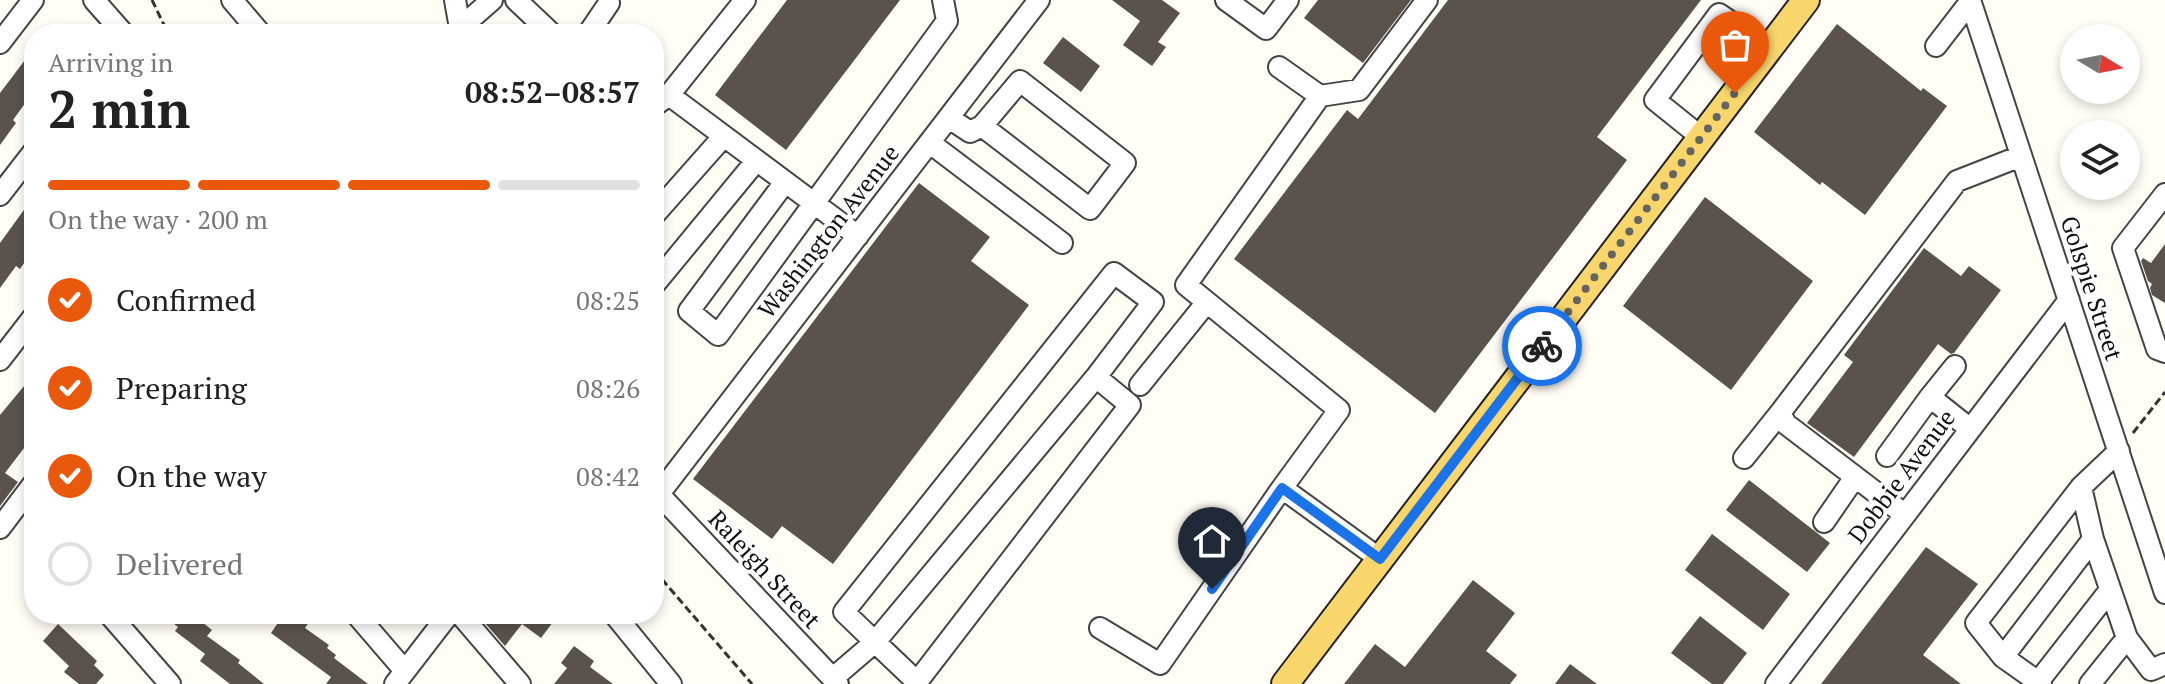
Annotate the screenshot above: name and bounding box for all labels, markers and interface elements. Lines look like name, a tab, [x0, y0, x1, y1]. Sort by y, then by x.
pin	[1701, 11, 1769, 93]
icon: bag	[1713, 23, 1757, 67]
north arrow	[2060, 24, 2140, 104]
map controls	[2060, 24, 2140, 200]
text: Arriving in	[48, 45, 173, 79]
text: 08:52–08:57	[465, 72, 640, 112]
text: 2 min	[48, 74, 190, 143]
button: layers	[2060, 120, 2140, 200]
street label: Washington Avenue	[750, 138, 906, 324]
text: On the way · 200 m	[48, 202, 268, 236]
street label: Golspie Street	[2054, 212, 2130, 364]
icon: check	[48, 278, 92, 322]
text: Confirmed	[116, 280, 256, 320]
text: 08:25	[576, 283, 640, 317]
courier	[1502, 306, 1582, 386]
icon: bike	[1520, 324, 1564, 368]
icon: check	[48, 366, 92, 410]
text: Preparing	[116, 368, 247, 408]
text: 08:26	[576, 371, 640, 405]
street label: Dobbie Avenue	[1840, 403, 1962, 549]
icon: check	[48, 454, 92, 498]
text: On the way	[116, 456, 267, 496]
text: 08:42	[576, 459, 640, 493]
street label: Raleigh Street	[702, 503, 828, 635]
pin	[1178, 507, 1246, 589]
icon: home	[1190, 519, 1234, 563]
text: Delivered	[116, 544, 243, 584]

